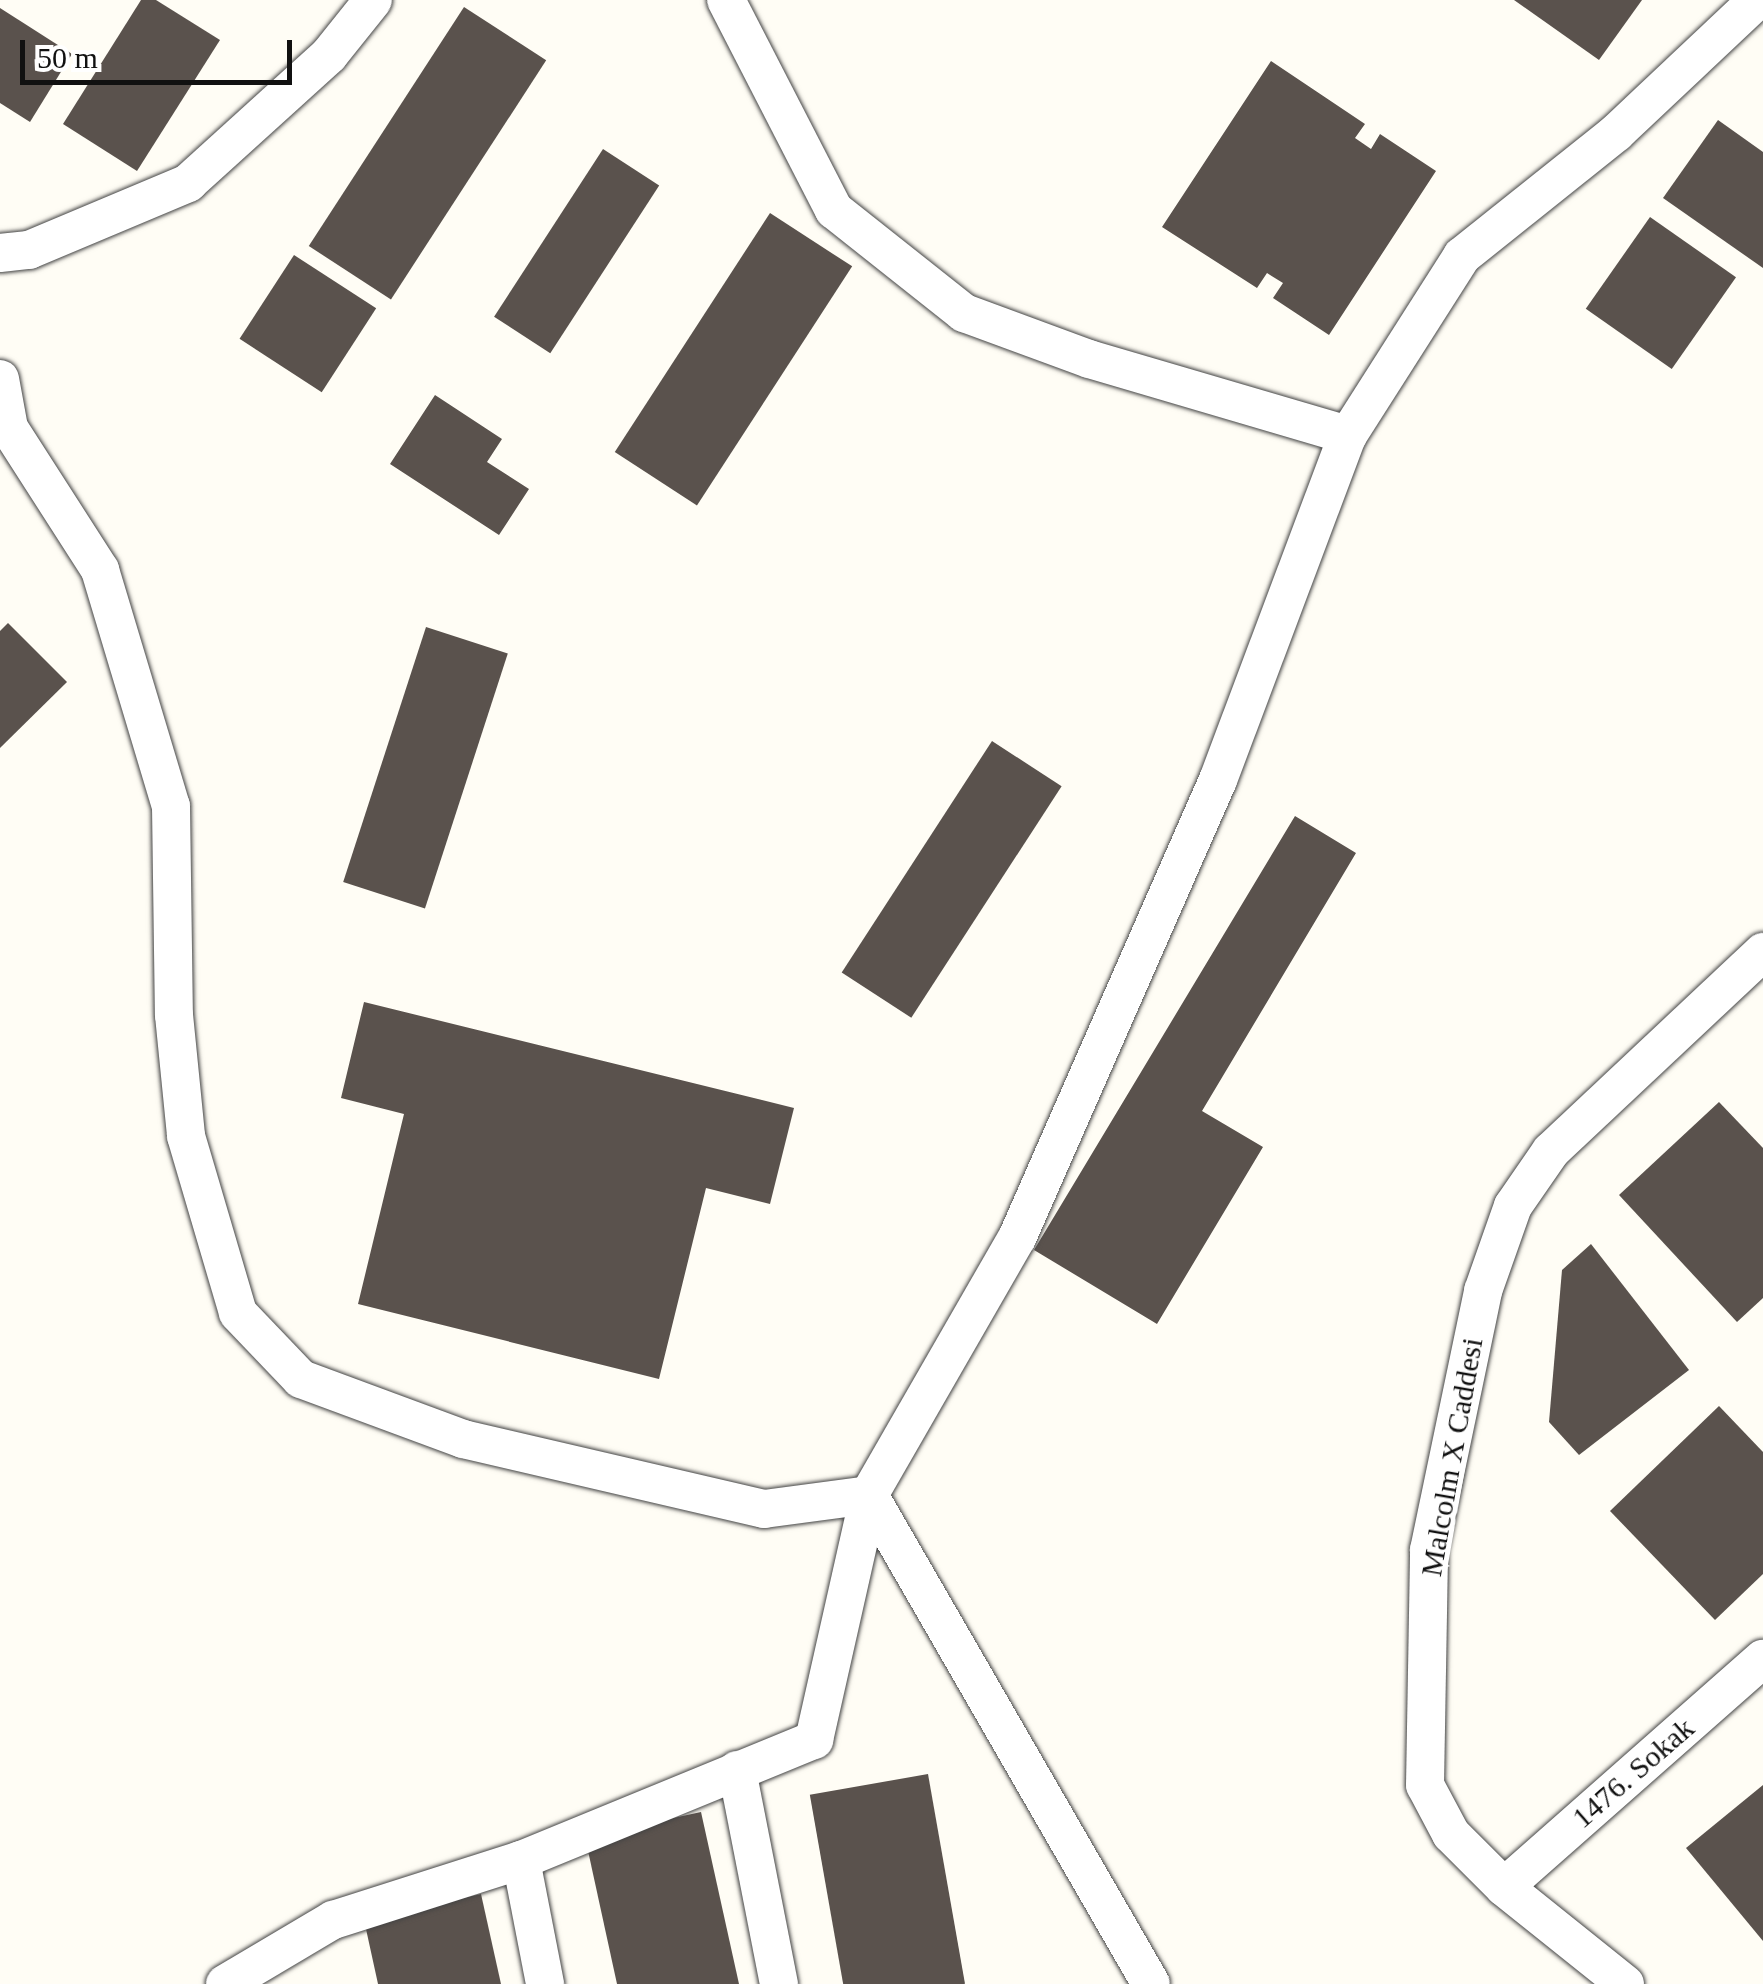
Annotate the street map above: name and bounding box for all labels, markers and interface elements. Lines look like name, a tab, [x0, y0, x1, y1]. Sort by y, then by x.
scale bar	[25, 20, 298, 82]
text: 50 m	[37, 41, 98, 74]
street label: Malcolm X Caddesi	[1413, 1335, 1491, 1579]
street label: 1476. Sokak	[1565, 1710, 1701, 1836]

